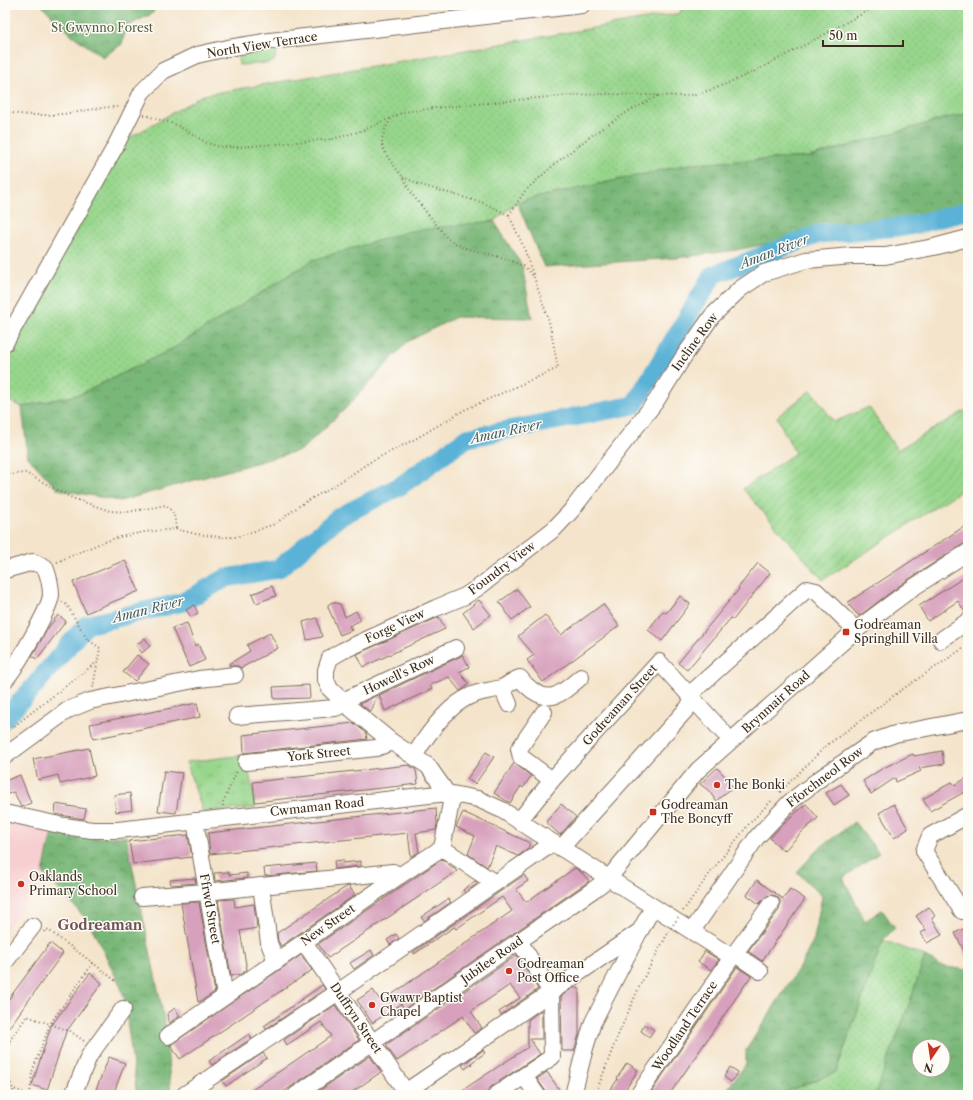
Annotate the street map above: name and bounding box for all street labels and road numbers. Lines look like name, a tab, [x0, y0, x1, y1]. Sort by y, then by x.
street label: North View Terrace	[206, 28, 319, 61]
street label: Incline Row	[668, 309, 721, 374]
street label: Foundry View	[465, 537, 539, 598]
street label: Forge View	[363, 605, 428, 646]
street label: Howell's Row	[361, 651, 438, 698]
street label: Godreaman Street	[579, 660, 661, 749]
street label: Brynmair Road	[739, 667, 813, 736]
street label: Fforchneol Row	[783, 742, 867, 810]
street label: York Street	[286, 743, 352, 764]
street label: Cwmaman Road	[269, 794, 365, 819]
street label: Ffrwd Street	[197, 873, 224, 946]
street label: New Street	[298, 900, 358, 949]
street label: Jubilee Road	[456, 932, 526, 988]
street label: Woodland Terrace	[648, 977, 721, 1075]
street label: Duffryn Street	[327, 980, 386, 1056]

